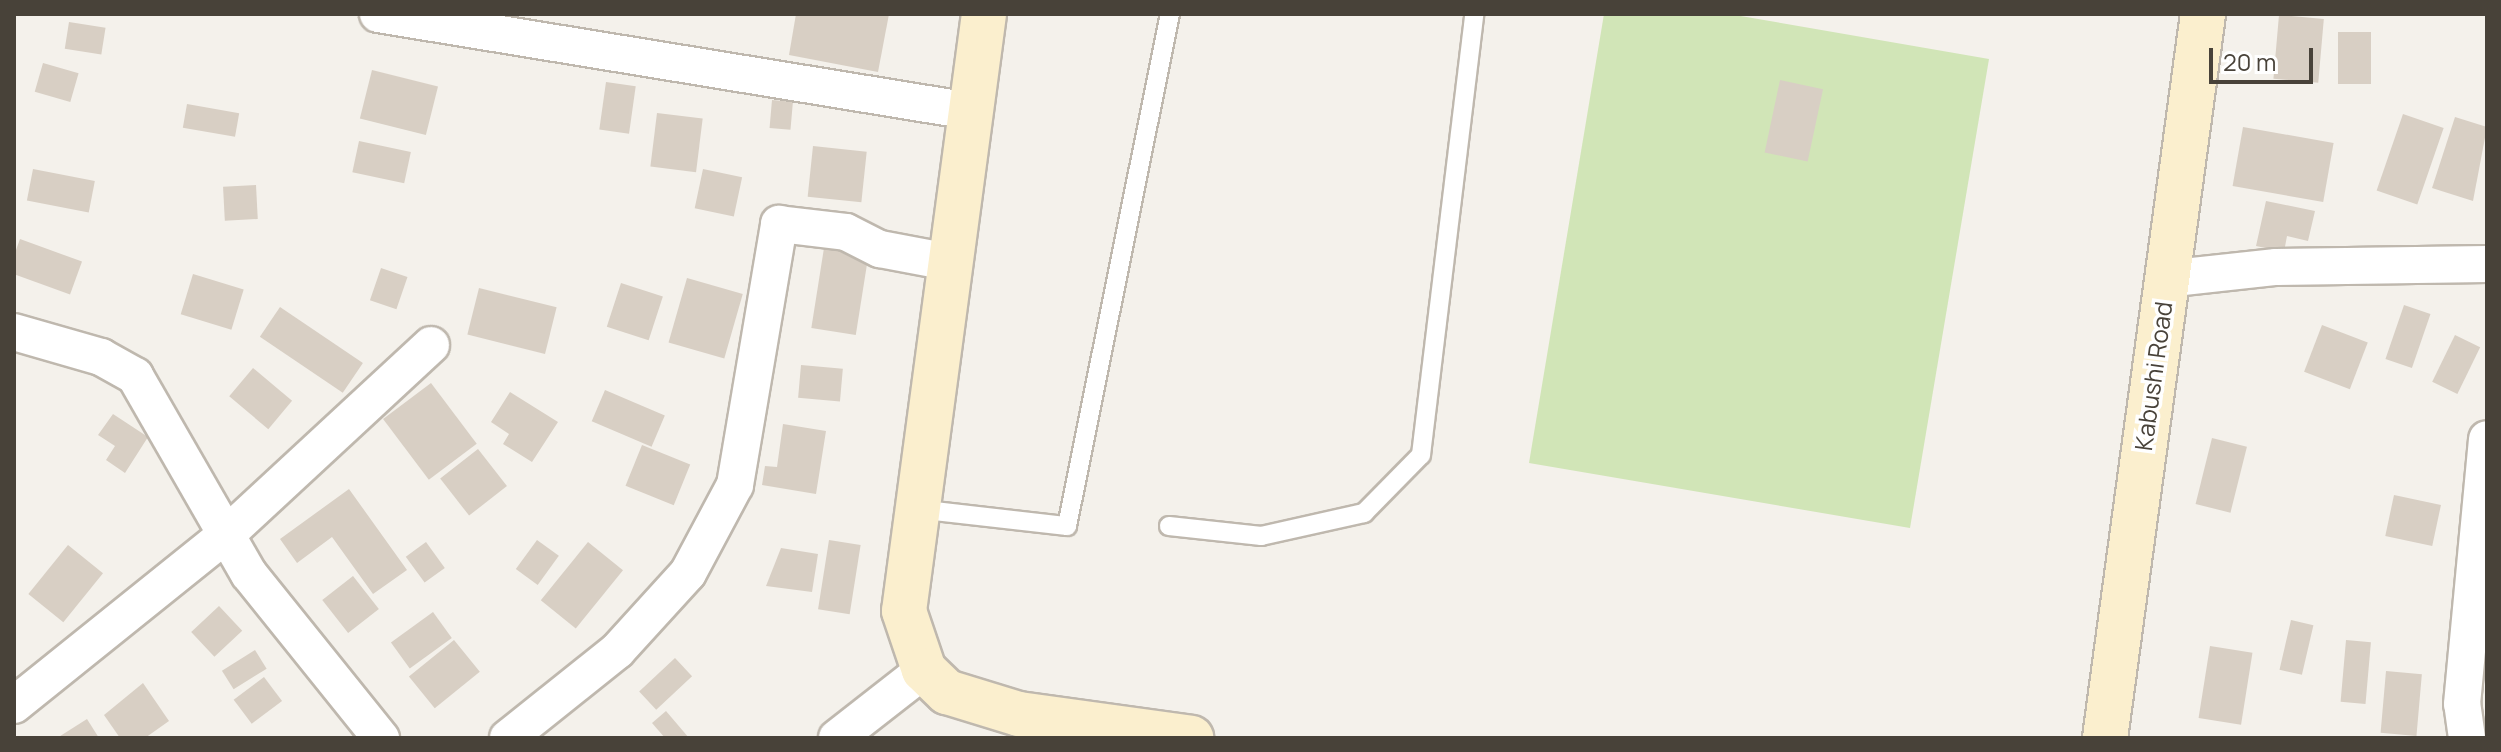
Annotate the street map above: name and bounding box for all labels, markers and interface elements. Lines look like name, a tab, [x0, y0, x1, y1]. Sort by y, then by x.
scale bar	[2213, 32, 2317, 82]
text: 20 m	[2223, 45, 2276, 78]
street label: Kabushi Road	[2128, 300, 2178, 452]

